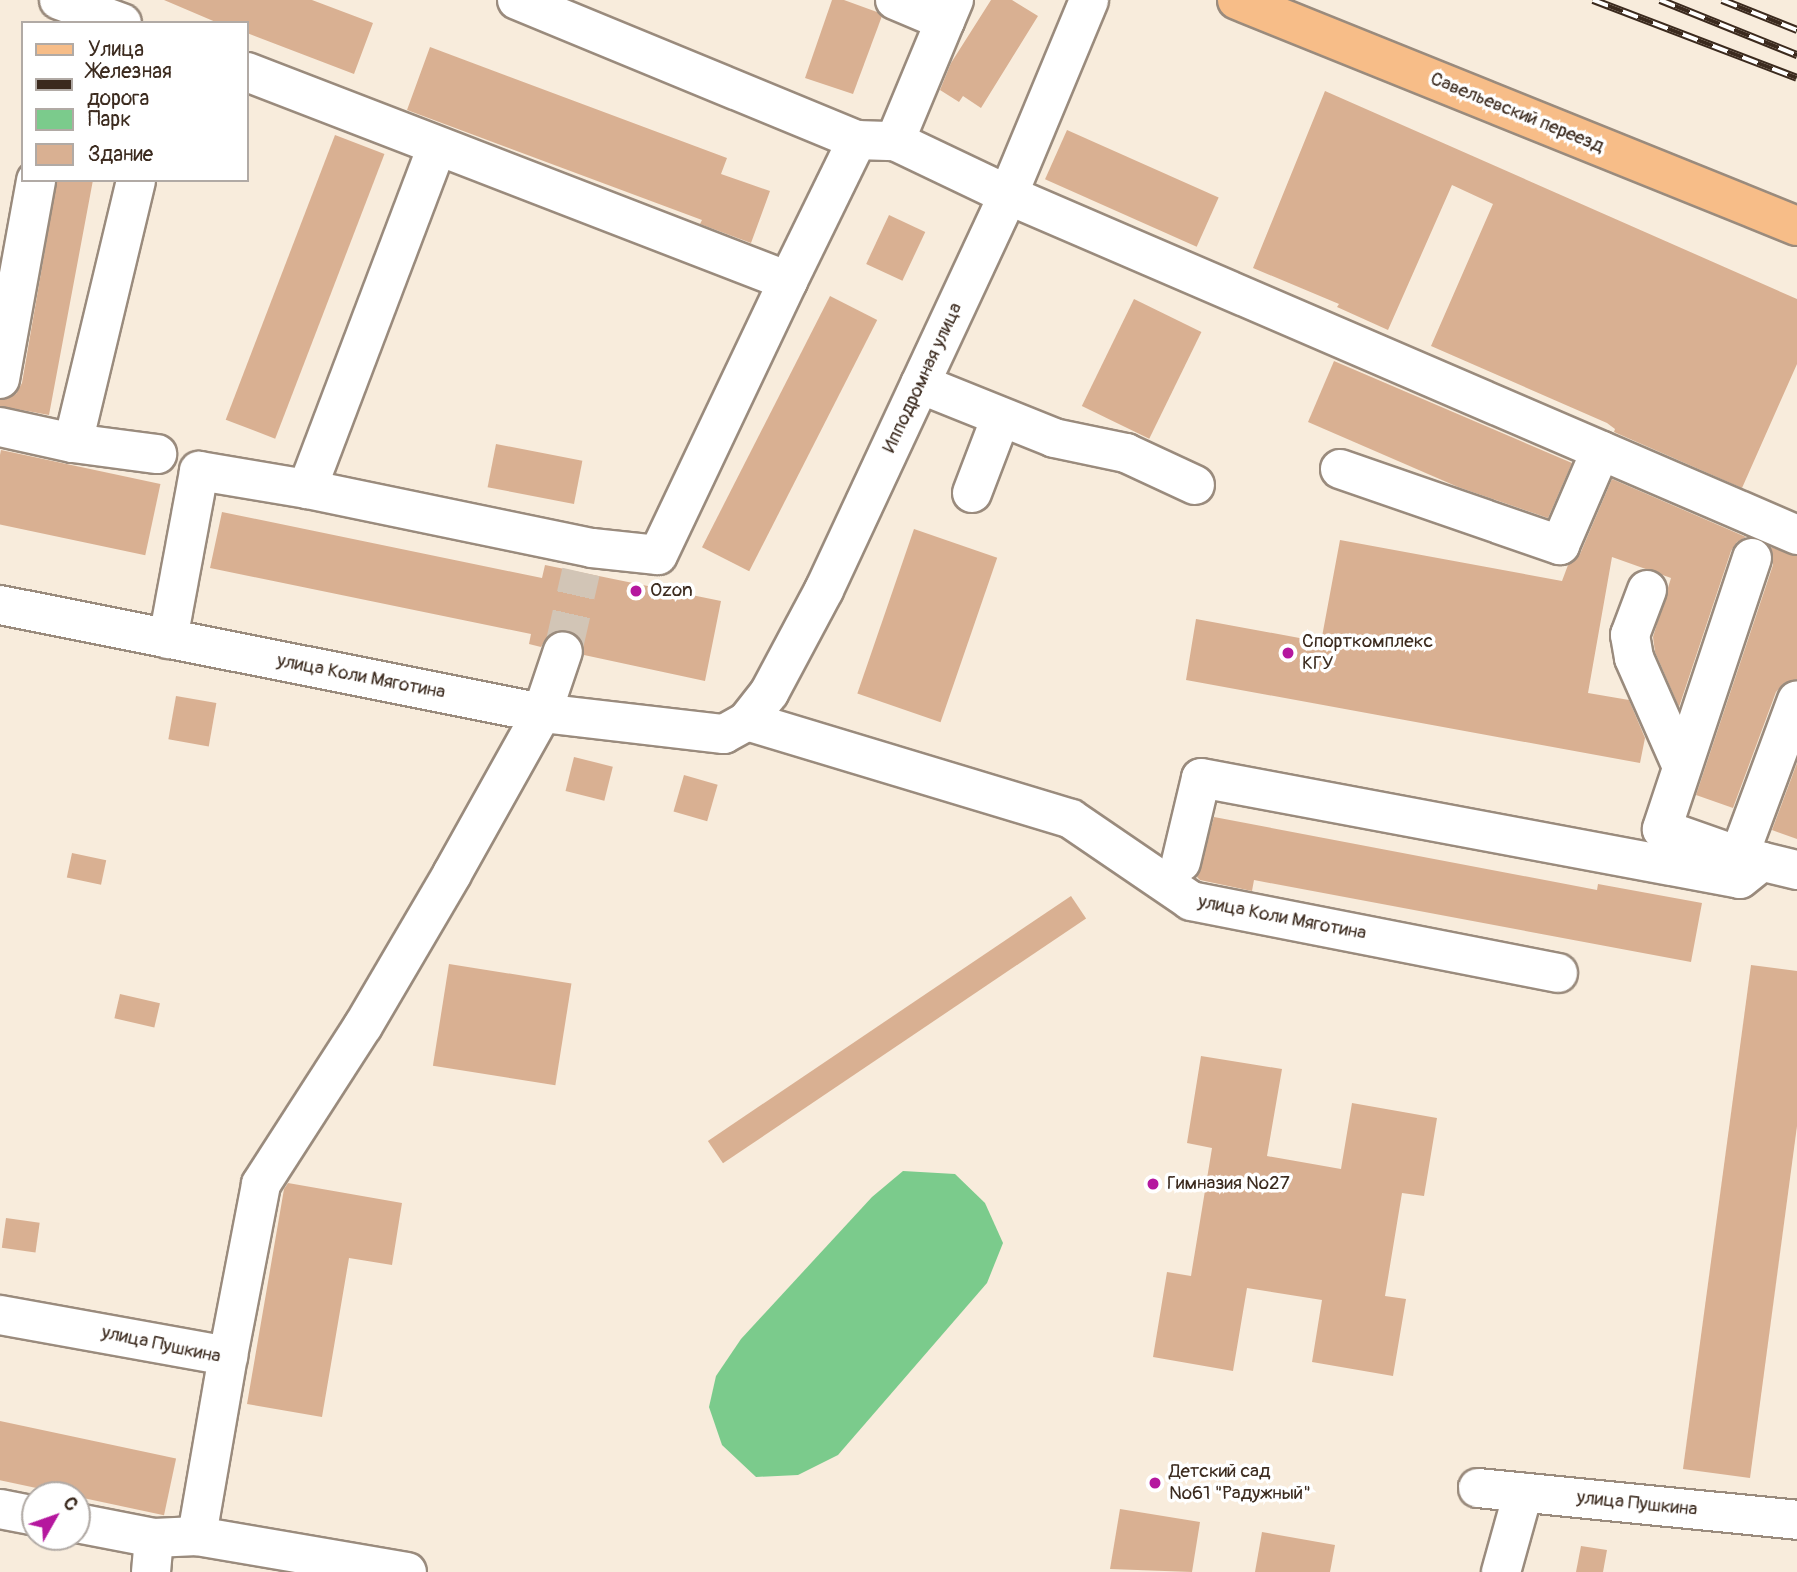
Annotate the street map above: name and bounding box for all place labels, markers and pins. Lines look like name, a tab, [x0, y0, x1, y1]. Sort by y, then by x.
place label: Ozon	[650, 580, 693, 602]
marker: Ozon	[628, 583, 644, 599]
place label: Спорткомплекс КГУ	[1302, 631, 1433, 675]
marker: Спорткомплекс КГУ	[1280, 645, 1296, 661]
place label: Гимназия №27	[1167, 1173, 1290, 1195]
marker: Гимназия №27	[1145, 1176, 1161, 1192]
place label: Детский сад №61 "Радужный"	[1169, 1461, 1311, 1505]
marker: Детский сад №61 "Радужный"	[1147, 1475, 1163, 1491]

